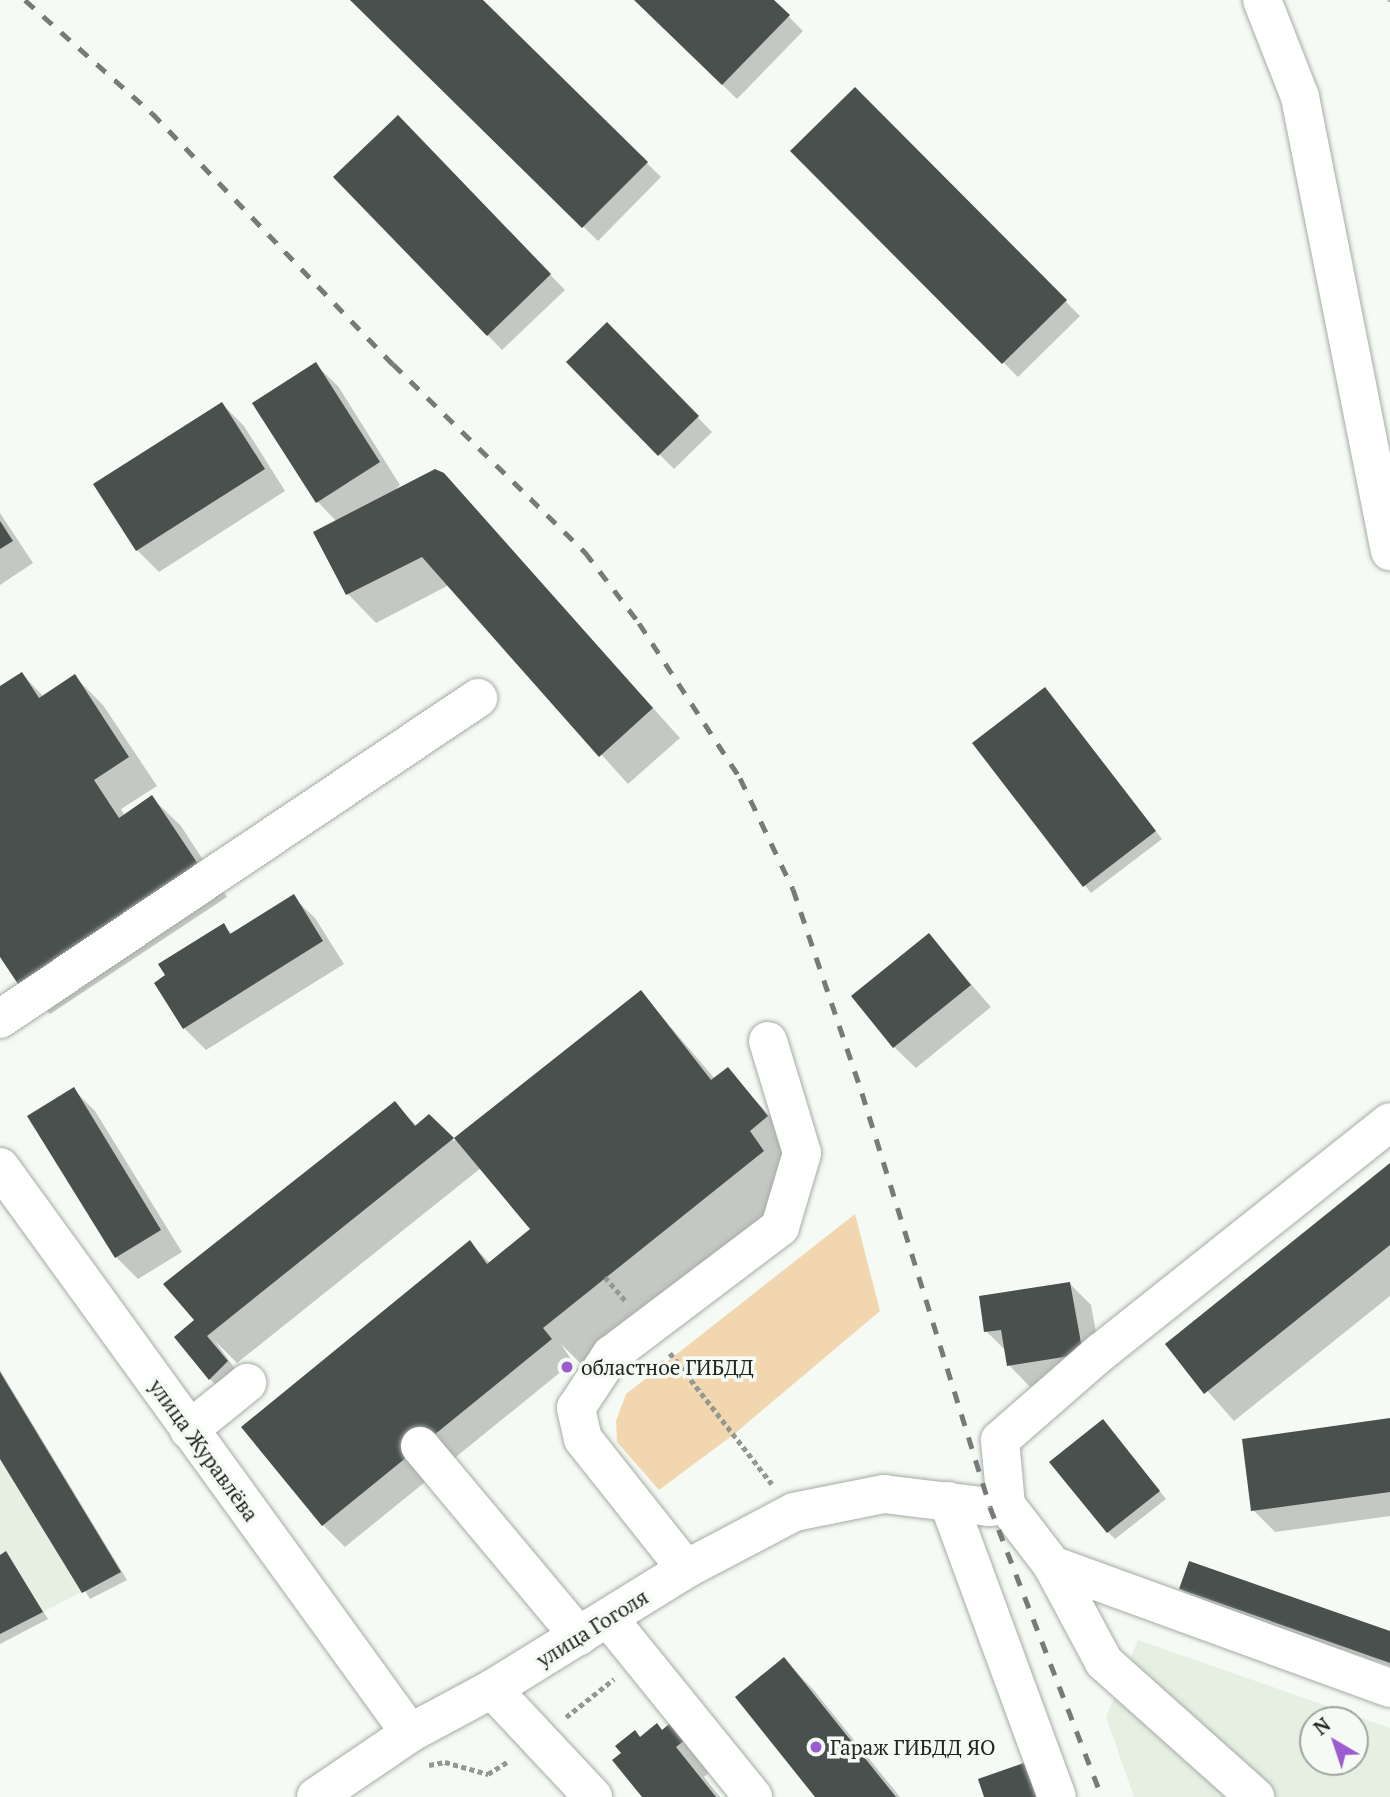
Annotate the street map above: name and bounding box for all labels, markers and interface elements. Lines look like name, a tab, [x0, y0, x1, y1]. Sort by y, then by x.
place label: областное ГИБДД	[581, 1354, 754, 1380]
marker: областное ГИБДД	[559, 1359, 575, 1375]
street label: улица Журавлёва	[144, 1374, 264, 1526]
street label: улица Гоголя	[532, 1584, 652, 1672]
north arrow	[1299, 1706, 1369, 1776]
text: N	[1308, 1712, 1335, 1740]
place label: Гараж ГИБДД ЯО	[830, 1734, 996, 1760]
marker: Гараж ГИБДД ЯО	[808, 1739, 824, 1755]

